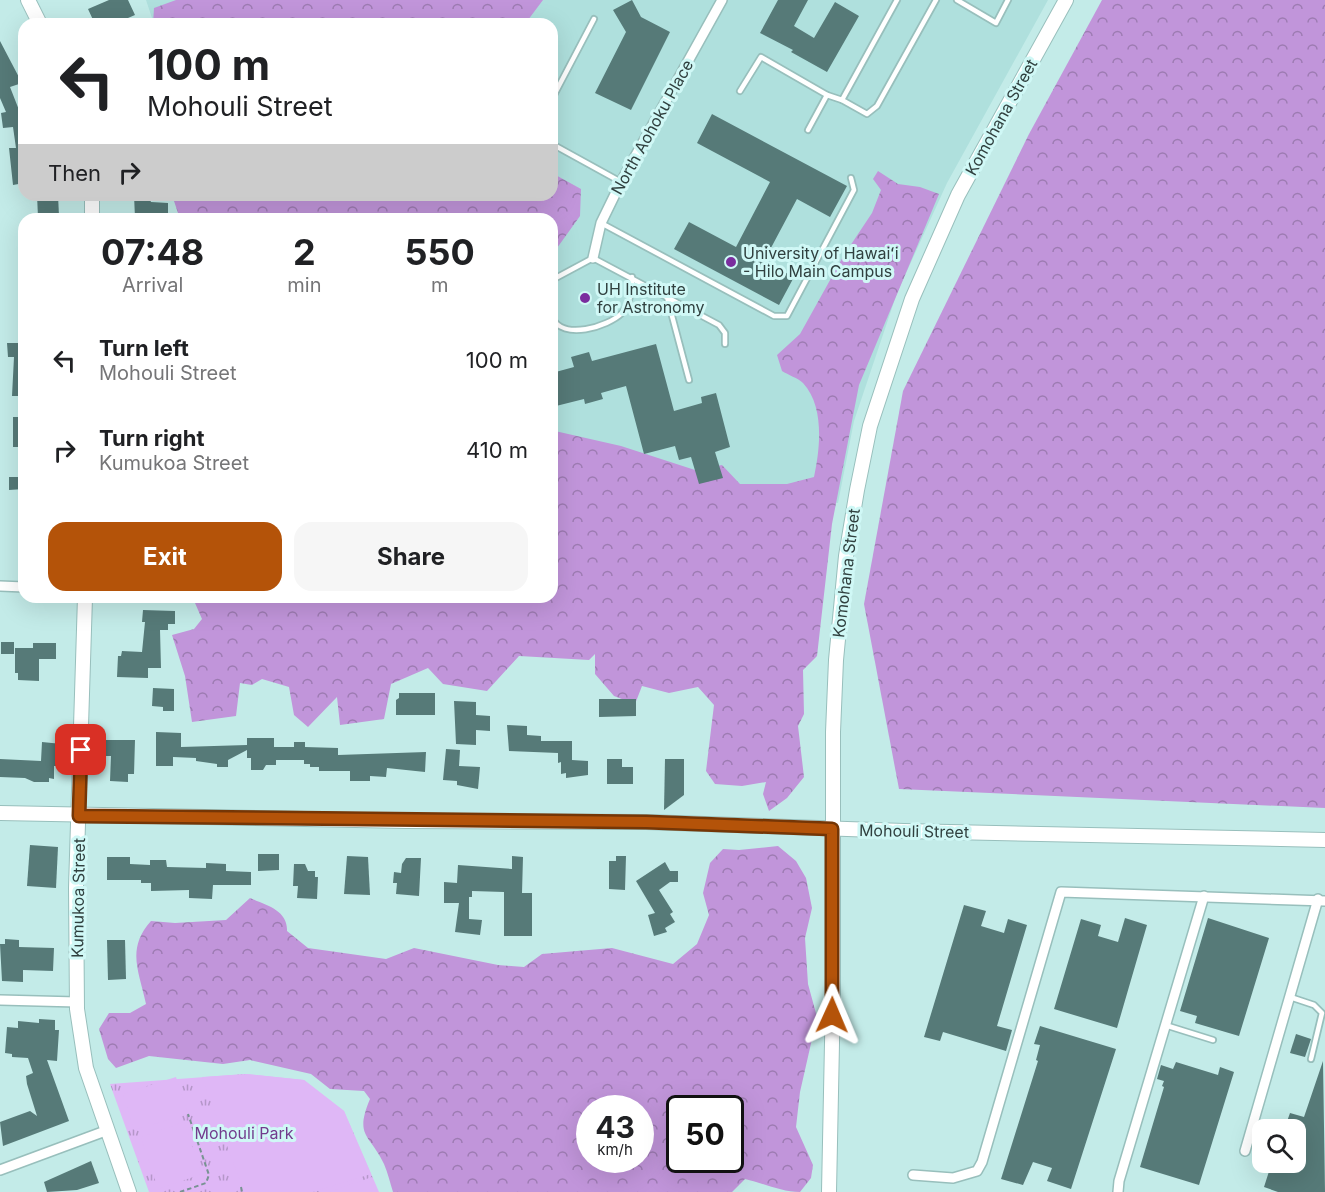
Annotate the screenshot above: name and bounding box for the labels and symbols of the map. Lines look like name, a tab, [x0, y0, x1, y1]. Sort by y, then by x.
street label: Komohana Street	[961, 55, 1041, 179]
street label: North Aohoku Place	[607, 56, 697, 198]
place label: University of Hawaiʻi - Hilo Main Campus	[743, 243, 899, 281]
marker: University of Hawaiʻi - Hilo Main Campus	[724, 255, 738, 269]
place label: UH Institute for Astronomy	[597, 279, 704, 317]
marker: UH Institute for Astronomy	[578, 291, 592, 305]
street label: Komohana Street	[828, 507, 864, 639]
pin	[55, 724, 106, 775]
street label: Mohouli Street	[859, 820, 969, 842]
street label: Kumukoa Street	[67, 838, 89, 958]
position arrow	[800, 983, 864, 1047]
speed limit sign: 50	[666, 1095, 744, 1173]
park label: Mohouli Park	[194, 1123, 294, 1143]

